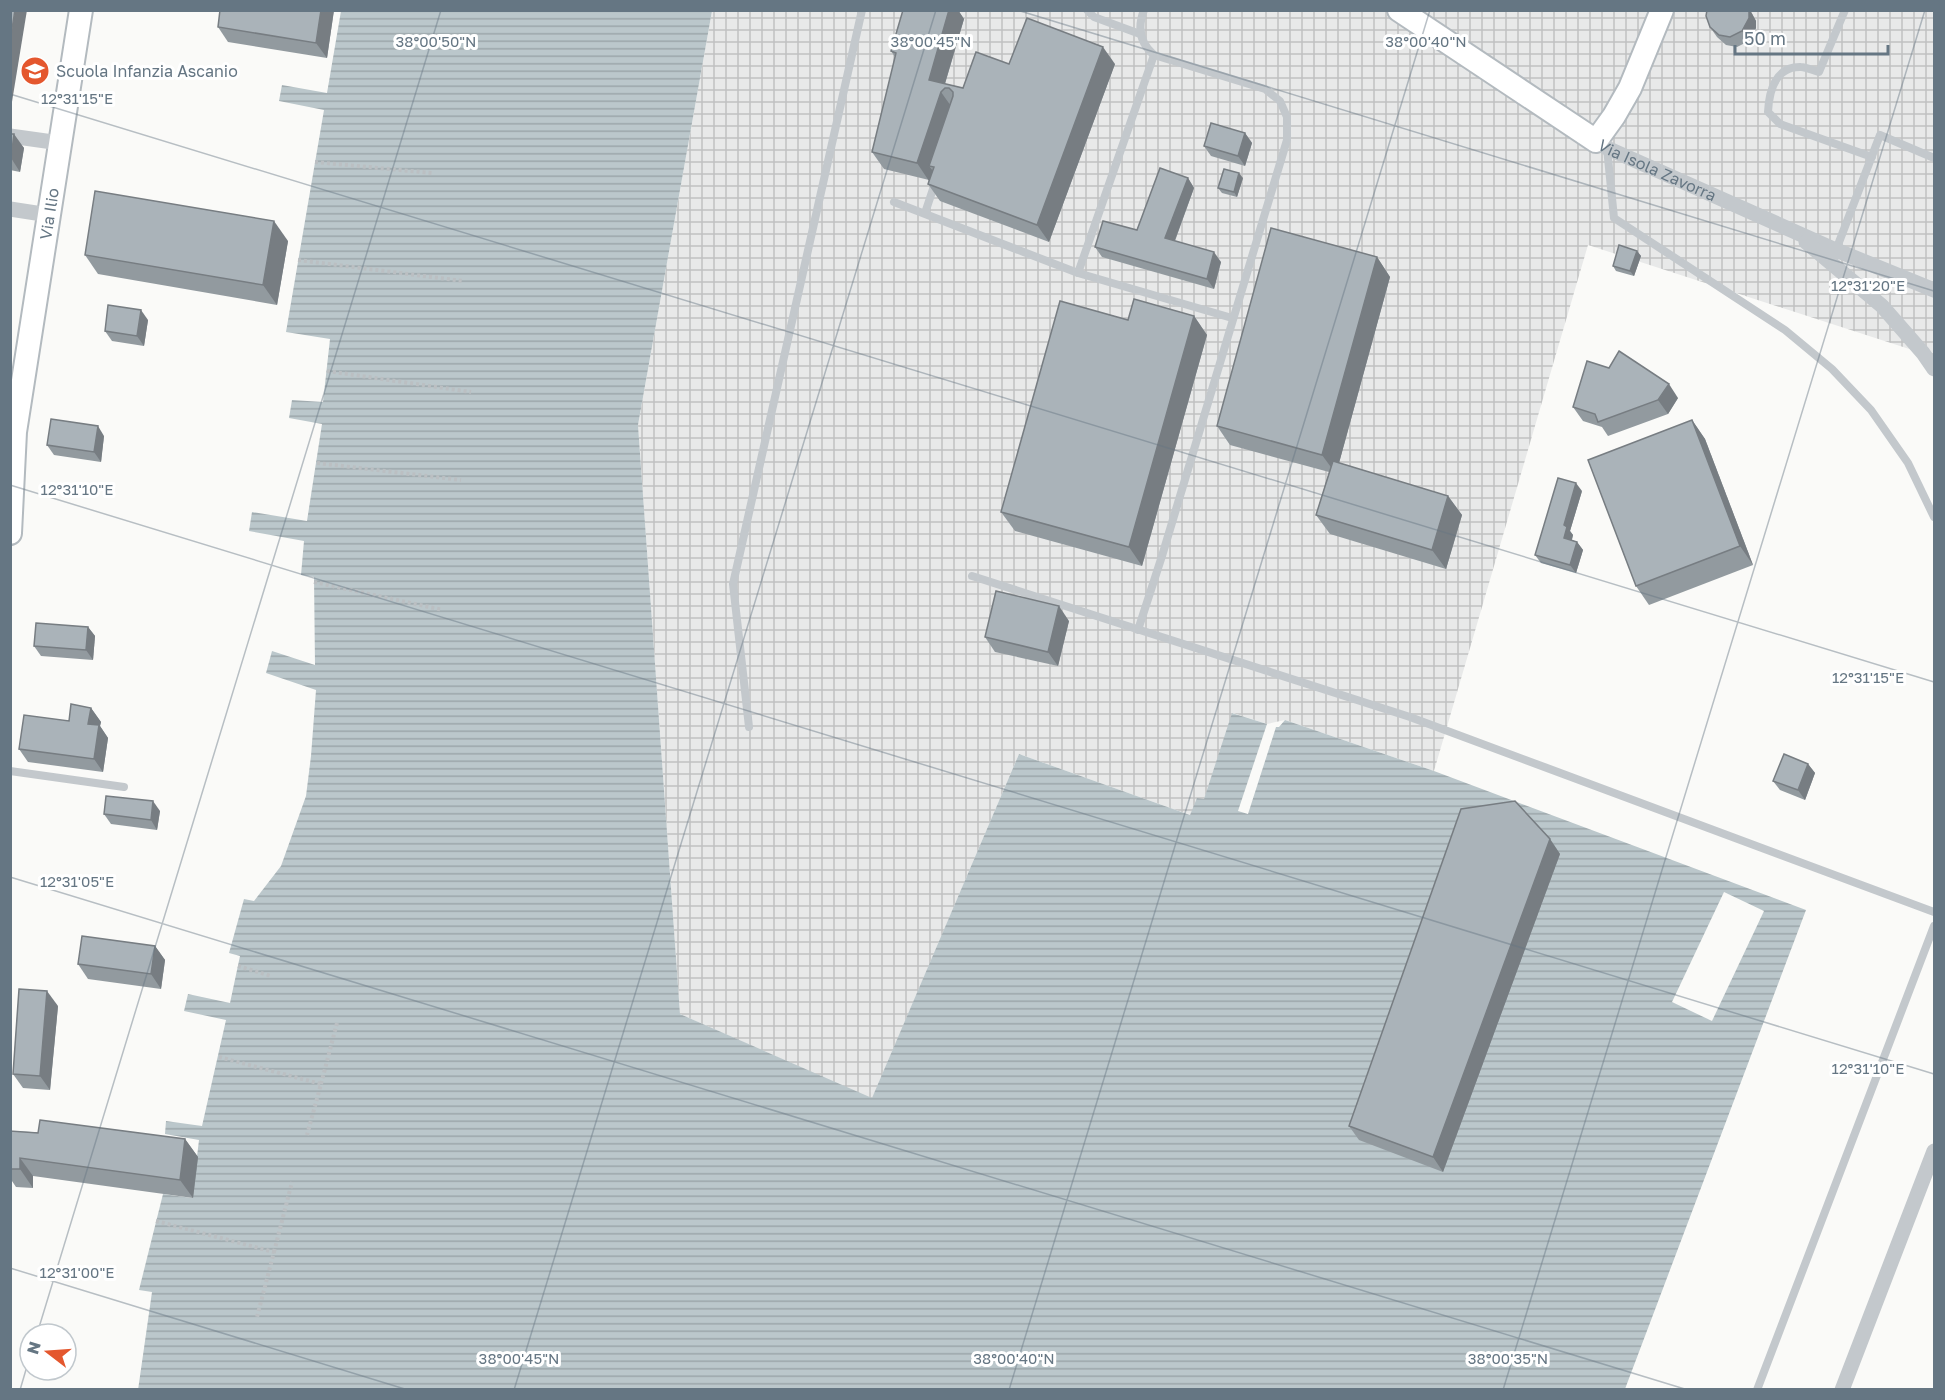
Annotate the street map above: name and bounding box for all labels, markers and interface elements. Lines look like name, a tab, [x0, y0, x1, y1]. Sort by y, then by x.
scale bar	[1735, 18, 1888, 56]
text: 50 m	[1744, 27, 1786, 49]
text: 38°00'50"N	[396, 32, 476, 50]
text: 38°00'45"N	[891, 32, 971, 50]
text: 38°00'40"N	[1385, 32, 1467, 50]
school or university icon: Scuola Infanzia Ascanio	[19, 55, 51, 87]
place label: Scuola Infanzia Ascanio	[56, 61, 238, 81]
text: 12°31'15"E	[41, 89, 113, 107]
street label: Via Isola Zavorra	[1594, 135, 1719, 205]
street label: Via Ilio	[35, 186, 63, 241]
text: 12°31'20"E	[1831, 276, 1905, 294]
text: 12°31'10"E	[41, 480, 113, 498]
text: 12°31'15"E	[1832, 668, 1904, 686]
text: 12°31'05"E	[40, 872, 114, 890]
text: 12°31'10"E	[1832, 1059, 1904, 1077]
text: 12°31'00"E	[40, 1263, 114, 1281]
north arrow	[18, 1322, 78, 1382]
text: N	[22, 1339, 45, 1356]
text: 38°00'45"N	[479, 1349, 559, 1367]
text: 38°00'40"N	[973, 1349, 1055, 1367]
text: 38°00'35"N	[1468, 1349, 1548, 1367]

